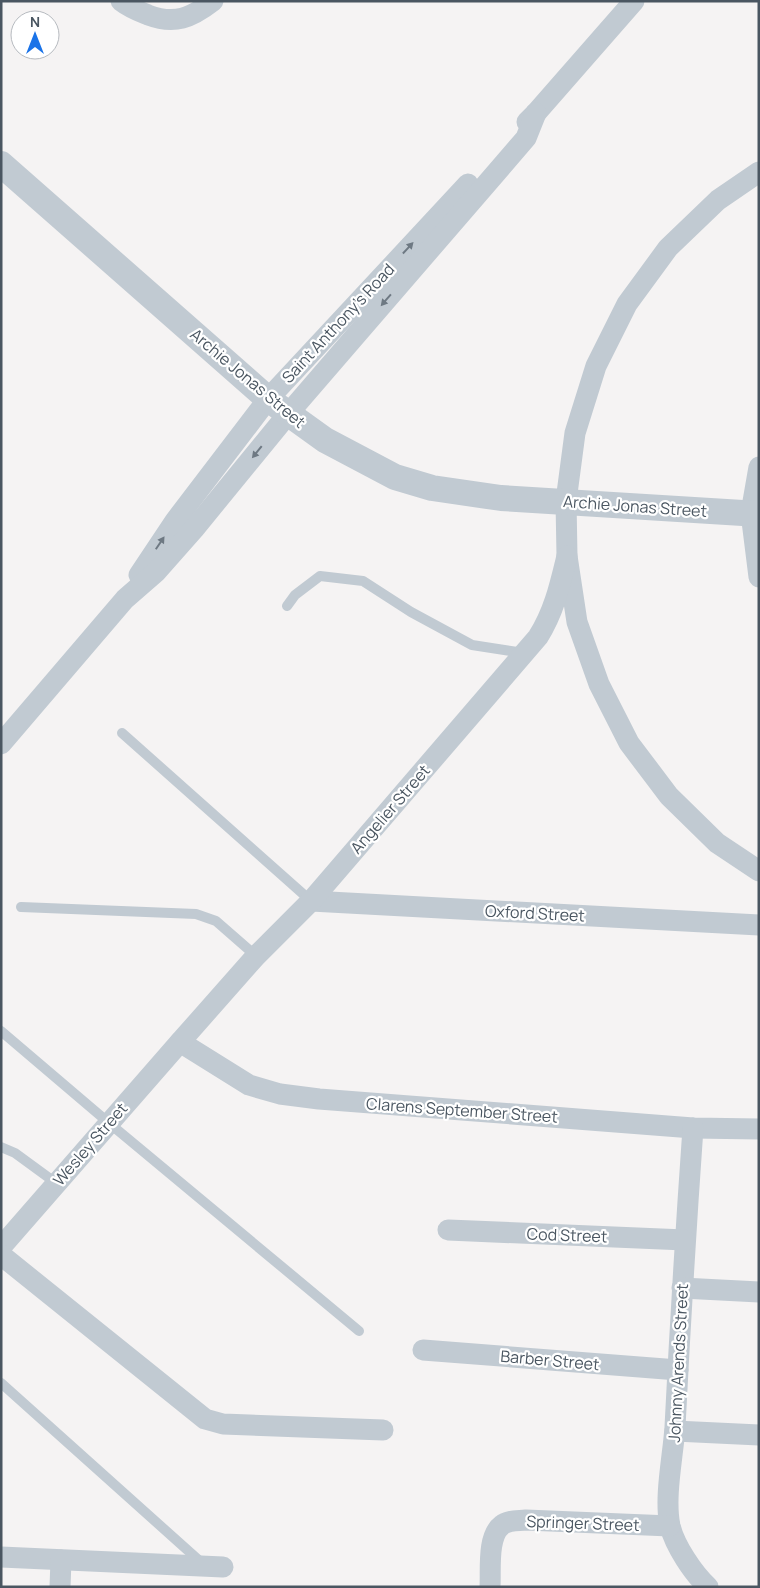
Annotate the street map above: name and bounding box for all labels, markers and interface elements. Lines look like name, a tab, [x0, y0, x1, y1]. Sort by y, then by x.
north arrow	[10, 10, 60, 60]
text: N	[30, 12, 40, 31]
one-way arrow	[403, 241, 414, 254]
street label: Saint Anthony's Road	[277, 258, 399, 388]
one-way arrow	[380, 294, 392, 306]
street label: Archie Jonas Street	[186, 323, 310, 433]
one-way arrow	[252, 445, 263, 458]
street label: Archie Jonas Street	[562, 490, 708, 522]
one-way arrow	[155, 536, 165, 549]
street label: Angelier Street	[345, 760, 435, 858]
street label: Oxford Street	[485, 899, 585, 927]
street label: Clarens September Street	[366, 1092, 558, 1128]
street label: Wesley Street	[48, 1098, 132, 1190]
street label: Cod Street	[526, 1223, 608, 1247]
street label: Johnny Arends Street	[663, 1283, 693, 1443]
street label: Barber Street	[500, 1345, 600, 1375]
street label: Springer Street	[526, 1510, 640, 1536]

